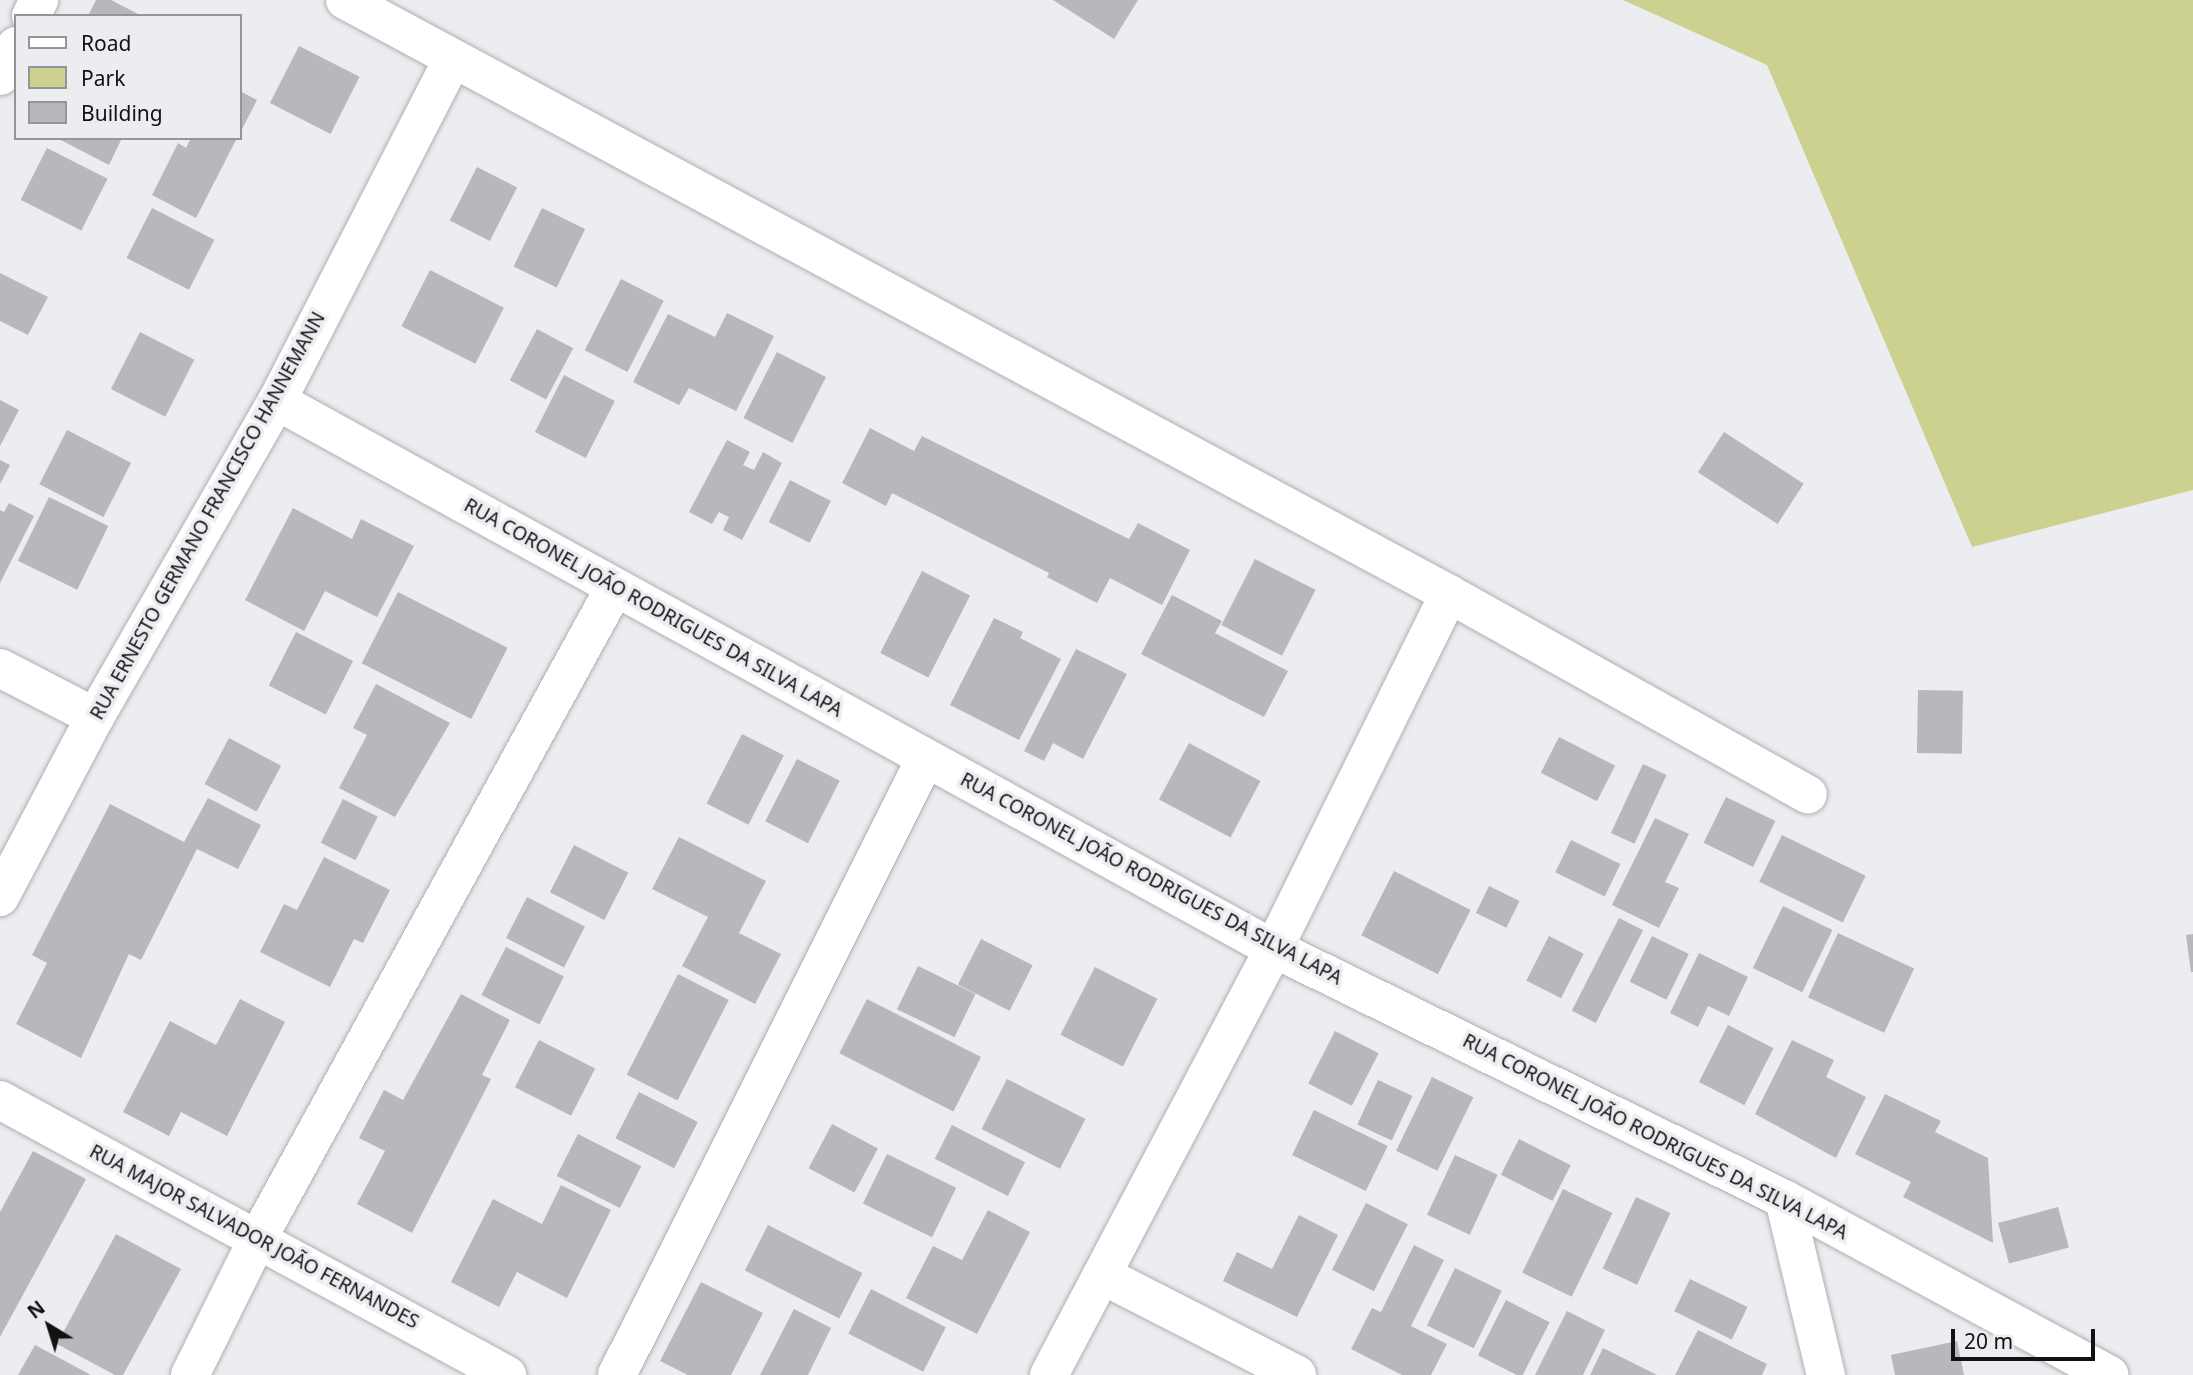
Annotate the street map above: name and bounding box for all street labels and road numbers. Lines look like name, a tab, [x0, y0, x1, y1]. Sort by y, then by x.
street label: RUA ERNESTO GERMANO FRANCISCO HANNEMANN	[86, 308, 330, 724]
street label: RUA CORONEL JOÃO RODRIGUES DA SILVA LAPA	[460, 494, 846, 722]
street label: RUA CORONEL JOÃO RODRIGUES DA SILVA LAPA	[956, 768, 1346, 990]
street label: RUA CORONEL JOÃO RODRIGUES DA SILVA LAPA	[1459, 1030, 1851, 1244]
street label: RUA MAJOR SALVADOR JOÃO FERNANDES	[86, 1140, 422, 1334]

